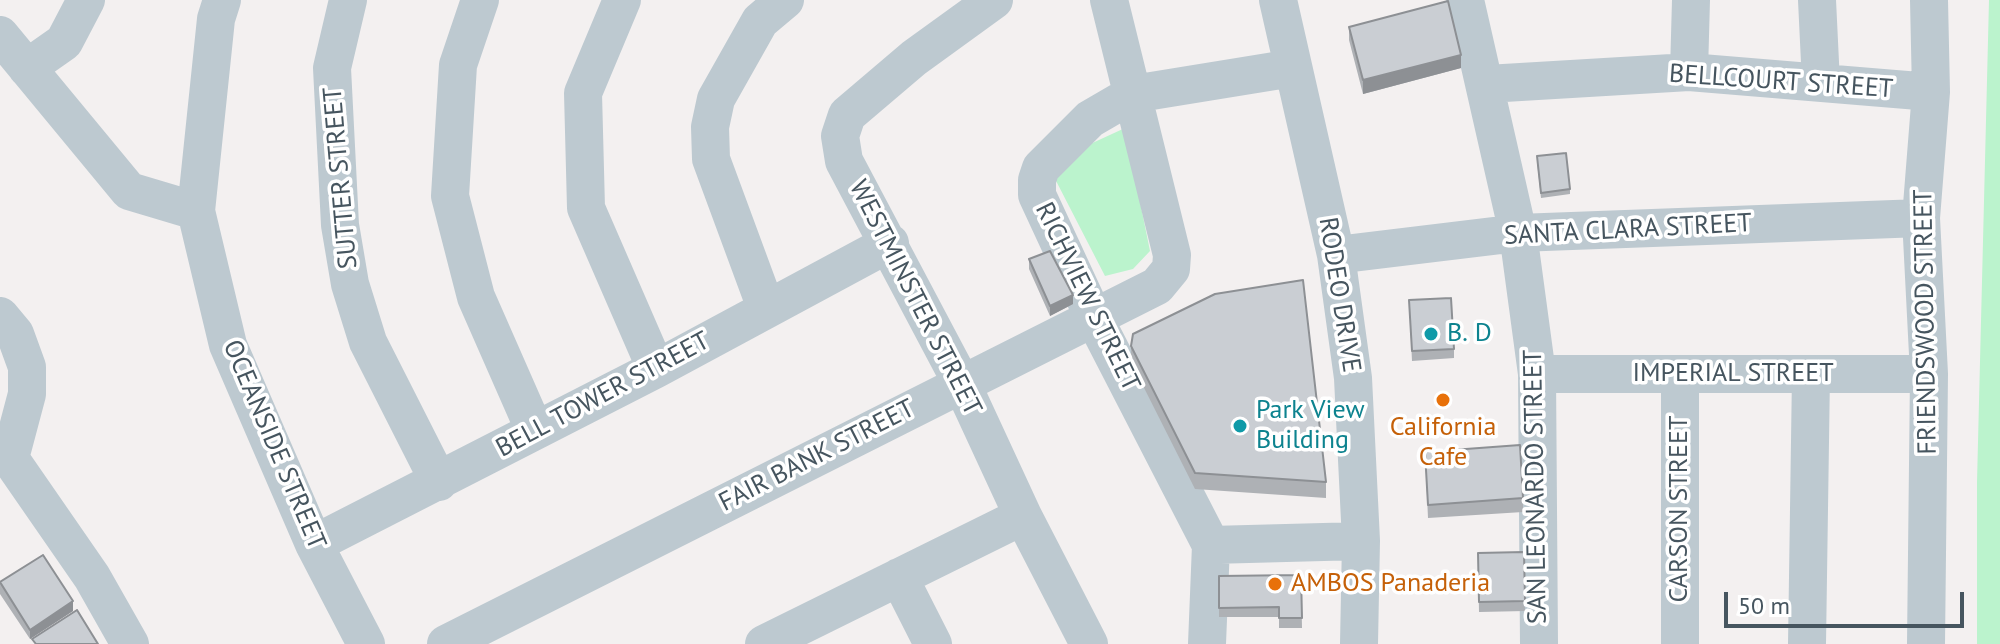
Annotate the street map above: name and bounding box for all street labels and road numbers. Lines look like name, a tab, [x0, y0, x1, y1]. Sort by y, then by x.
street label: BELLCOURT STREET	[1668, 59, 1894, 105]
street label: SUTTER STREET	[318, 86, 364, 270]
street label: WESTMINSTER STREET	[842, 175, 988, 421]
street label: FRIENDSWOOD STREET	[1908, 189, 1944, 455]
street label: RICHVIEW STREET	[1028, 198, 1146, 396]
street label: SANTA CLARA STREET	[1503, 208, 1753, 252]
street label: RODEO DRIVE	[1311, 215, 1367, 375]
street label: BELL TOWER STREET	[491, 326, 715, 464]
street label: OCEANSIDE STREET	[216, 336, 332, 554]
street label: SAN LEONARDO STREET	[1518, 349, 1554, 625]
street label: IMPERIAL STREET	[1632, 358, 1834, 390]
street label: FAIR BANK STREET	[714, 393, 920, 519]
street label: CARSON STREET	[1664, 416, 1696, 602]

